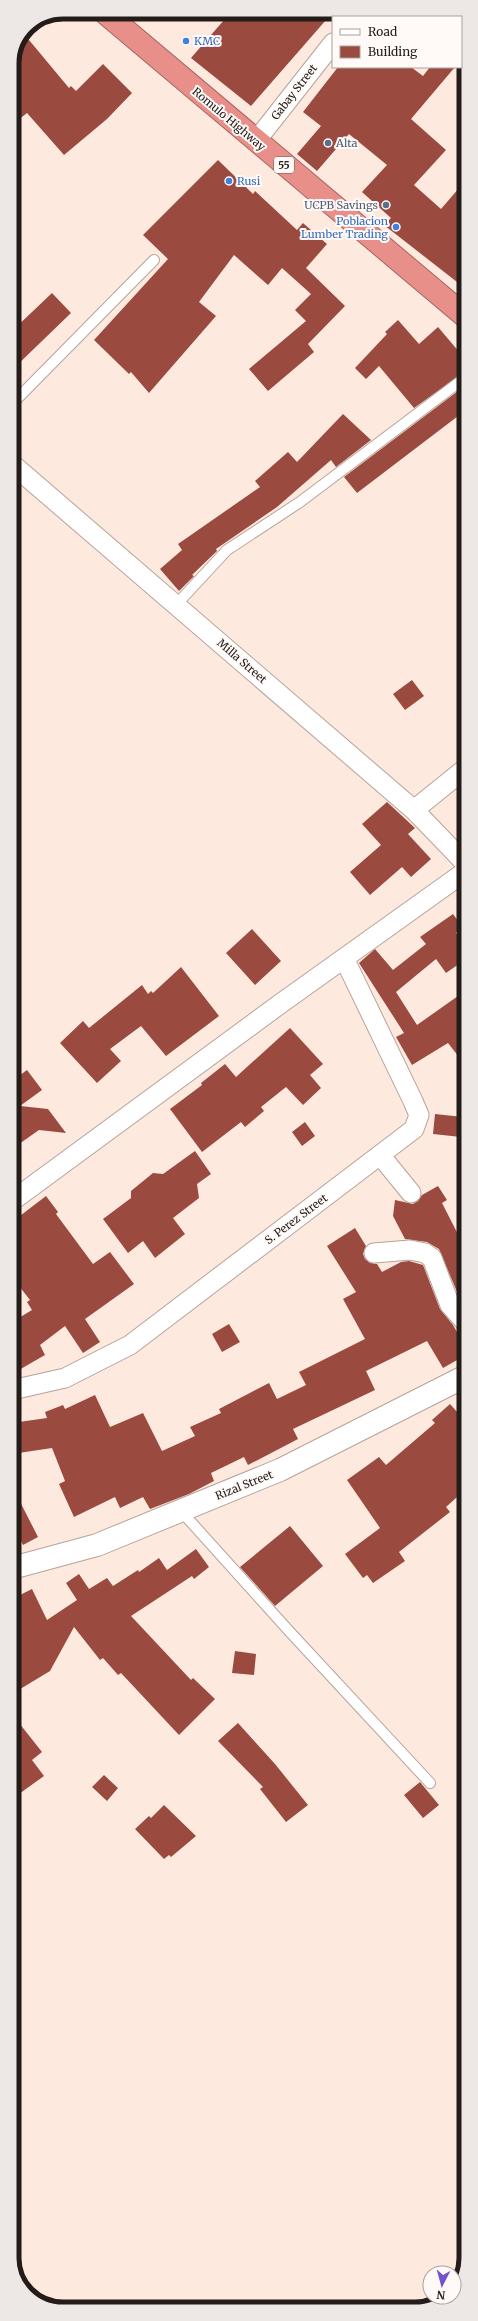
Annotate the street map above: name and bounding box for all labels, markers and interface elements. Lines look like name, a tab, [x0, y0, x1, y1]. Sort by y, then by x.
legend	[332, 16, 462, 68]
text: Road	[368, 24, 397, 39]
place label: KMC	[194, 34, 220, 48]
marker: KMC	[181, 36, 191, 46]
text: Building	[368, 44, 418, 59]
street label: Gabay Street	[268, 61, 320, 123]
street label: Romulo Highway	[190, 84, 269, 154]
place label: Alta	[335, 136, 358, 150]
marker: Alta	[323, 138, 333, 148]
road number: 55	[274, 157, 294, 173]
place label: Rusi	[237, 174, 261, 188]
marker: Rusi	[224, 176, 234, 186]
place label: UCPB Savings	[304, 198, 378, 212]
marker: UCPB Savings	[381, 200, 391, 210]
place label: Poblacion Lumber Trading	[301, 214, 389, 241]
marker: Poblacion Lumber Trading	[391, 222, 401, 232]
street label: Milla Street	[214, 636, 270, 687]
street label: S. Perez Street	[262, 1190, 331, 1247]
street label: Rizal Street	[213, 1467, 276, 1503]
north arrow	[422, 2265, 462, 2305]
text: N	[436, 2287, 446, 2302]

